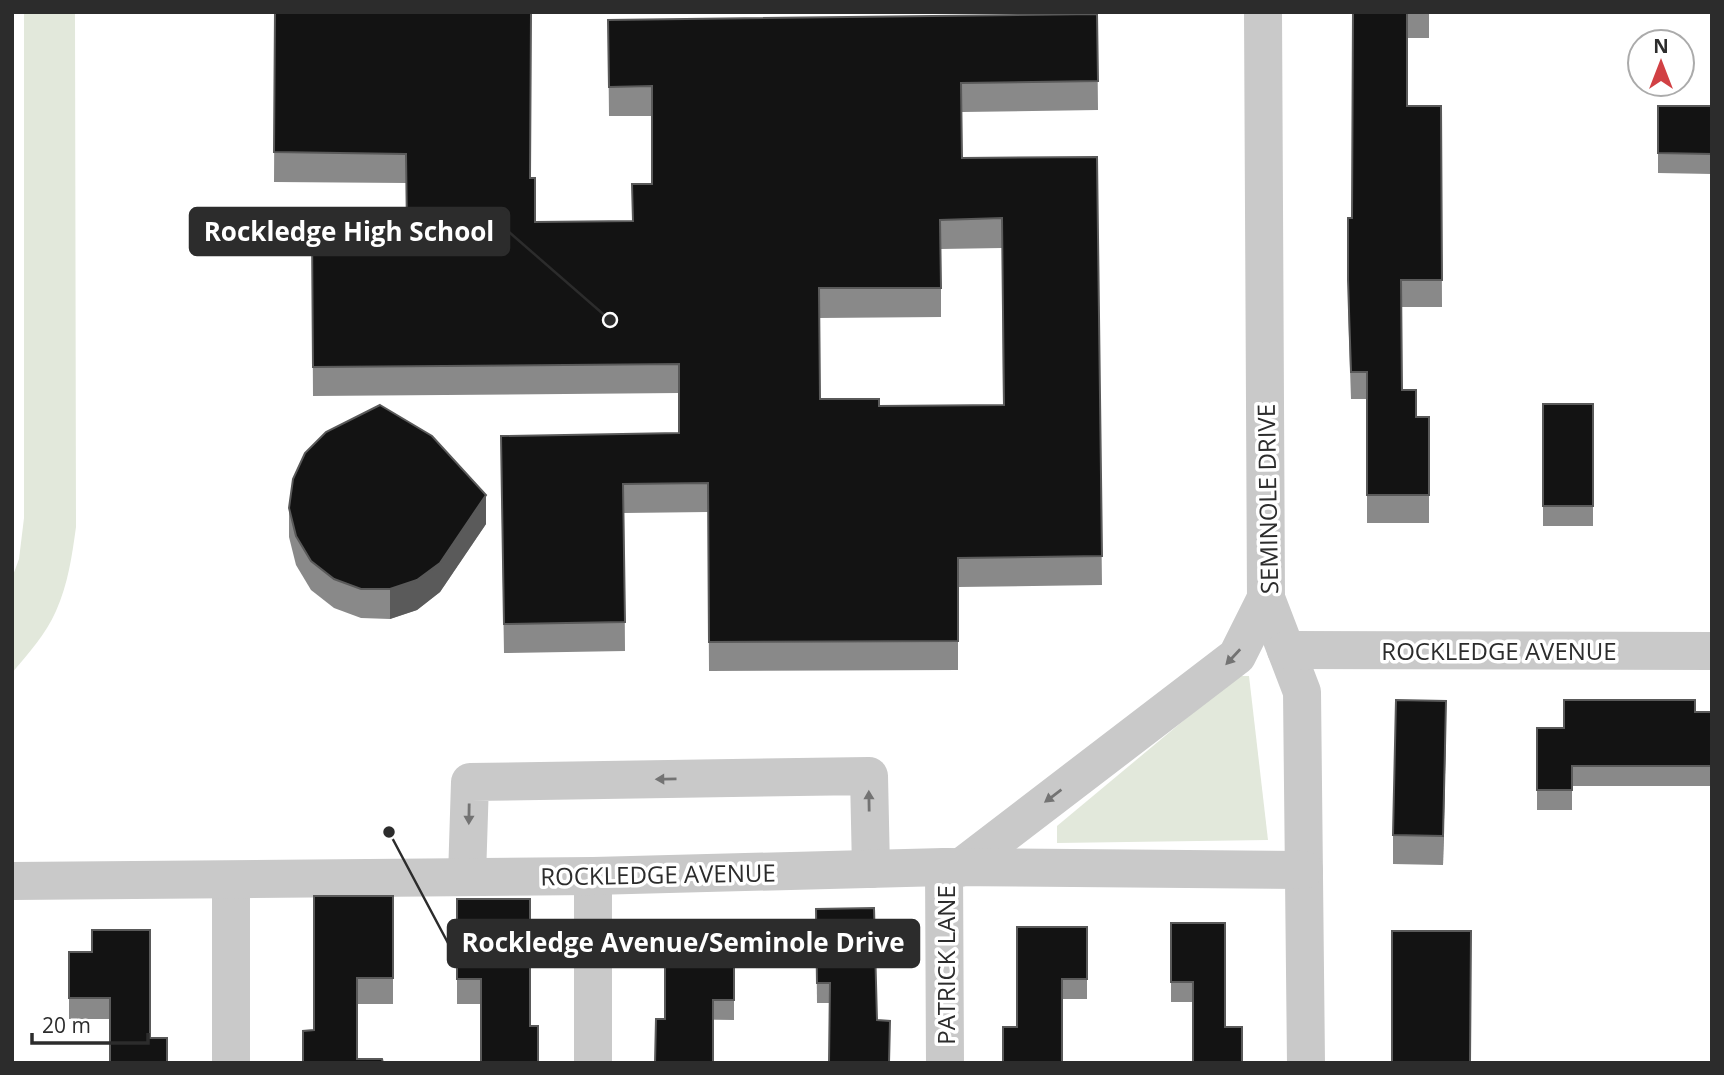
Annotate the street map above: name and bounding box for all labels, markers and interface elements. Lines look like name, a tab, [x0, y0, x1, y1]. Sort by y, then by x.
north arrow	[1626, 28, 1696, 98]
text: N	[1653, 33, 1669, 59]
callout: Rockledge High School	[190, 208, 509, 255]
text: Rockledge High School	[204, 213, 494, 249]
street label: SEMINOLE DRIVE	[1249, 404, 1285, 594]
street label: ROCKLEDGE AVENUE	[1381, 634, 1617, 667]
one-way arrow	[1225, 648, 1241, 666]
one-way arrow	[654, 773, 676, 785]
one-way arrow	[863, 789, 875, 811]
one-way arrow	[1044, 789, 1063, 803]
one-way arrow	[463, 803, 475, 825]
street label: ROCKLEDGE AVENUE	[540, 855, 776, 893]
street label: PATRICK LANE	[929, 885, 962, 1045]
callout: Rockledge Avenue/Seminole Drive	[448, 920, 919, 967]
text: Rockledge Avenue/Seminole Drive	[461, 924, 905, 960]
scale bar	[32, 1002, 147, 1046]
text: 20 m	[42, 1011, 91, 1039]

